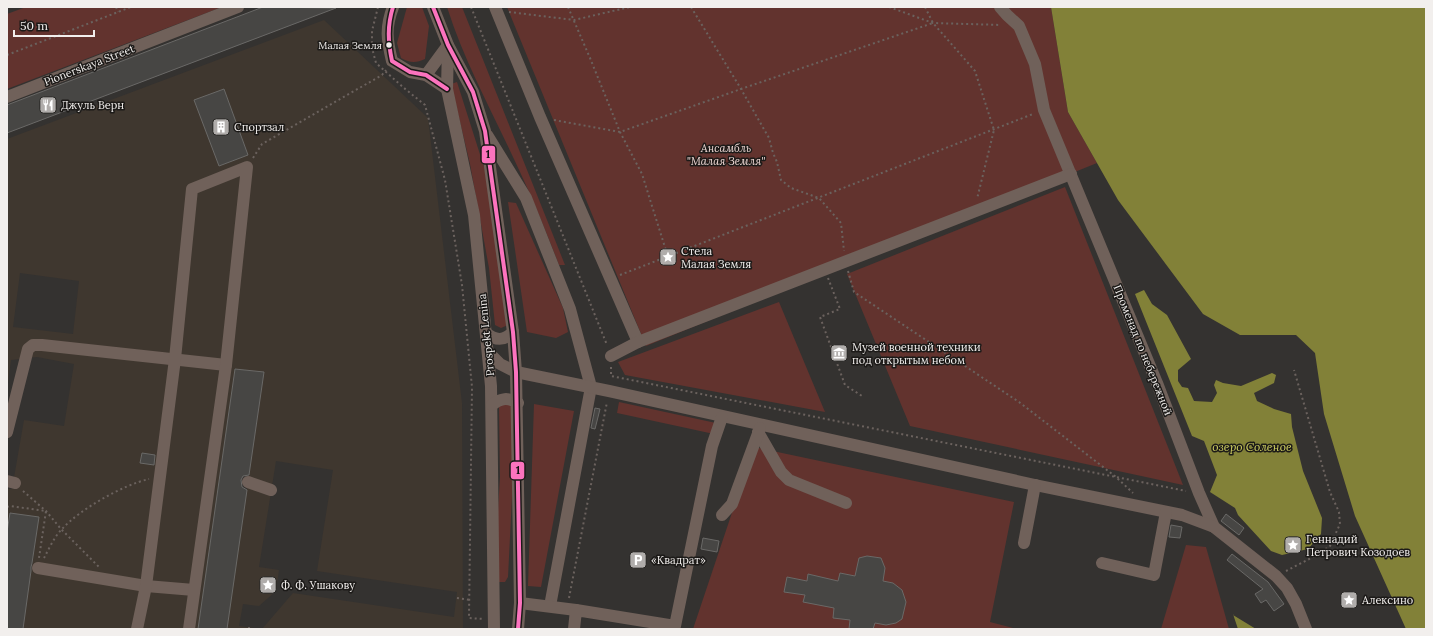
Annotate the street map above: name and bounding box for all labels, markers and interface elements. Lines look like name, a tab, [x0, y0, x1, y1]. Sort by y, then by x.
scale bar	[14, 12, 94, 38]
text: 50 m	[20, 18, 48, 33]
place label: Малая Земля	[318, 39, 382, 52]
marker: Малая Земля	[384, 40, 394, 50]
street label: Pionerskaya Street	[42, 41, 137, 89]
restaurant icon: Джуль Верн	[38, 95, 58, 115]
place label: Джуль Верн	[61, 98, 124, 112]
building icon: Спортзал	[211, 117, 231, 137]
place label: Спортзал	[234, 120, 285, 134]
park label: Ансамбль "Малая Земля"	[687, 141, 765, 168]
line badge: 1	[481, 145, 496, 164]
text: 1	[486, 147, 491, 161]
place label: Стела Малая Земля	[681, 244, 751, 271]
place icon: Стела Малая Земля	[658, 247, 678, 267]
street label: Променад по небережной	[1110, 283, 1176, 417]
street label: Prospekt Lenina	[475, 293, 497, 377]
place label: Музей военной техники под открытым небом	[852, 340, 981, 367]
museum icon: Музей военной техники под открытым небом	[829, 343, 849, 363]
water label: озеро Соленое	[1212, 439, 1292, 454]
line badge: 1	[510, 461, 525, 480]
text: 1	[516, 463, 521, 477]
place label: Геннадий Петрович Козодоев	[1306, 532, 1410, 559]
place icon: Геннадий Петрович Козодоев	[1283, 535, 1303, 555]
parking icon: «Квадрат»	[628, 550, 648, 570]
place label: «Квадрат»	[651, 553, 706, 567]
place icon: Ф. Ф. Ушакову	[258, 575, 278, 595]
place label: Ф. Ф. Ушакову	[281, 578, 355, 592]
place icon: Алексино	[1339, 590, 1359, 610]
place label: Алексино	[1361, 593, 1413, 607]

